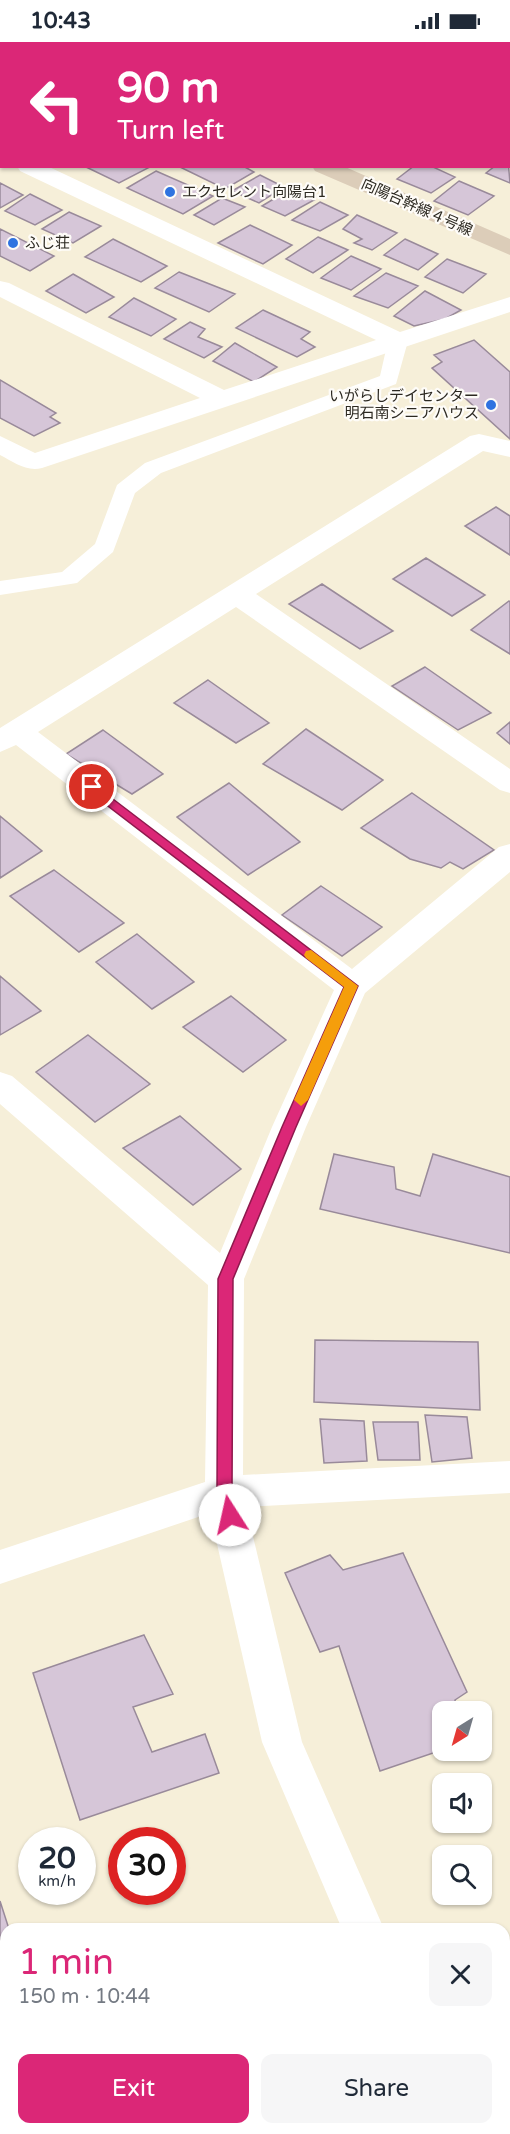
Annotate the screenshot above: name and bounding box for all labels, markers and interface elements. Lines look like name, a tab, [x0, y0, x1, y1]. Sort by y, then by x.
text: 10:43	[30, 8, 91, 34]
text: 90 m	[117, 63, 219, 114]
icon: left	[18, 66, 96, 144]
text: Turn left	[117, 114, 224, 147]
street label: 向陽台幹線４号線	[359, 174, 475, 240]
place label: エクセレント向陽台1	[182, 183, 326, 201]
marker: エクセレント向陽台1	[163, 185, 177, 199]
place label: ふじ荘	[25, 234, 70, 252]
marker: ふじ荘	[6, 236, 20, 250]
place label: いがらしデイセンター 明石南シニアハウス	[329, 387, 479, 422]
marker: いがらしデイセンター 明石南シニアハウス	[484, 398, 498, 412]
pin	[66, 761, 117, 812]
icon: arrive	[75, 770, 108, 803]
position arrow	[198, 1483, 262, 1547]
north arrow	[432, 1701, 492, 1761]
map controls	[432, 1701, 492, 1905]
button: sound	[432, 1773, 492, 1833]
speed limit sign: 30	[108, 1827, 186, 1905]
text: 20	[38, 1840, 76, 1877]
button: search	[432, 1845, 492, 1905]
text: km/h	[38, 1872, 76, 1890]
text: 1 min	[18, 1941, 114, 1984]
button: close	[429, 1943, 492, 2006]
text: 150 m · 10:44	[18, 1985, 150, 2009]
button: Exit	[18, 2054, 249, 2123]
button: Share	[261, 2054, 492, 2123]

